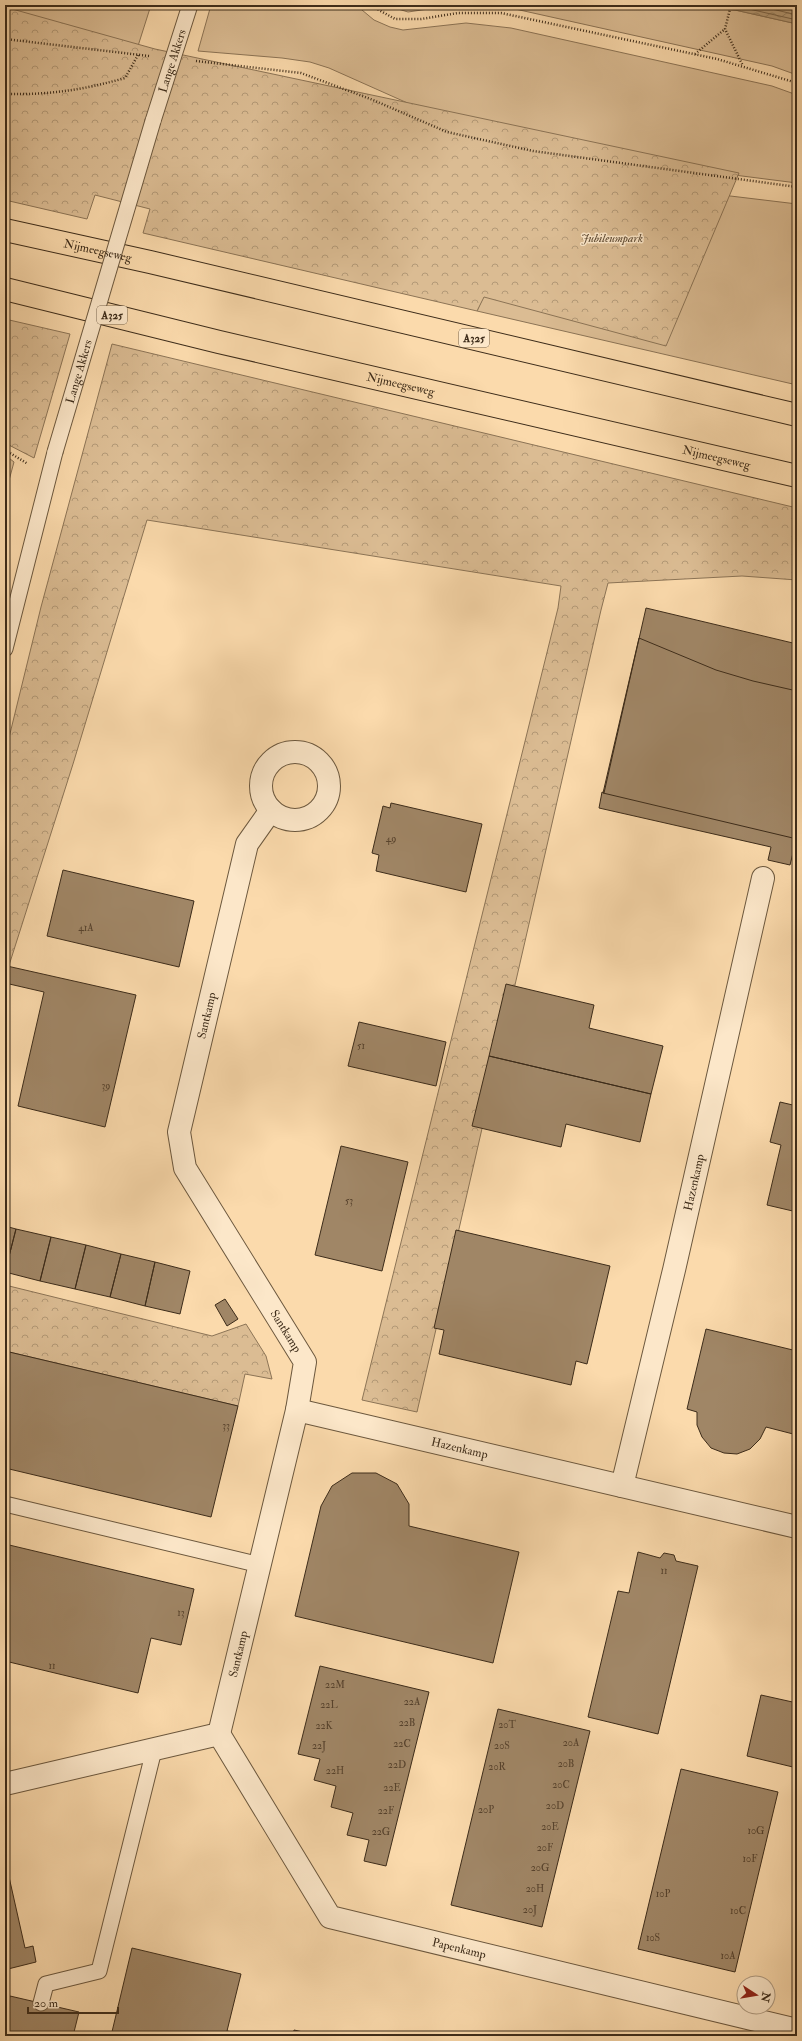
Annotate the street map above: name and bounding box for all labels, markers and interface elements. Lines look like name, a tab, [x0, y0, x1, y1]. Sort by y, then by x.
street label: Lange Akkers	[155, 28, 190, 95]
park label: Jubileumpark	[581, 231, 643, 246]
street label: Nijmeegseweg	[62, 236, 134, 266]
road number: A325	[97, 306, 127, 324]
road number: A325	[459, 329, 489, 347]
street label: Lange Akkers	[63, 338, 96, 405]
street label: Nijmeegseweg	[365, 369, 437, 400]
street label: Nijmeegseweg	[681, 443, 753, 473]
house number: 49	[386, 833, 396, 845]
house number: 41A	[78, 922, 94, 934]
street label: Santkamp	[194, 991, 220, 1040]
house number: 51	[357, 1040, 365, 1052]
house number: 39	[102, 1080, 110, 1092]
street label: Hazenkamp	[681, 1153, 708, 1212]
house number: 53	[345, 1195, 353, 1207]
street label: Santkamp	[267, 1307, 305, 1355]
house number: 33	[222, 1420, 230, 1432]
street label: Hazenkamp	[430, 1435, 489, 1462]
house number: 11	[660, 1565, 668, 1577]
house number: 13	[177, 1607, 185, 1619]
street label: Santkamp	[226, 1629, 252, 1679]
house number: 11	[48, 1660, 56, 1672]
house number: 22M	[325, 1679, 345, 1691]
house number: 22A	[404, 1696, 421, 1708]
house number: 22L	[320, 1699, 338, 1711]
house number: 22B	[399, 1717, 415, 1729]
house number: 20T	[498, 1719, 516, 1731]
house number: 22K	[315, 1720, 334, 1732]
house number: 20A	[563, 1737, 580, 1749]
house number: 22C	[393, 1738, 411, 1750]
house number: 22J	[312, 1740, 326, 1753]
house number: 20S	[494, 1740, 510, 1752]
house number: 20B	[558, 1758, 574, 1770]
house number: 22D	[388, 1759, 406, 1771]
house number: 20R	[488, 1761, 507, 1773]
house number: 22H	[326, 1765, 344, 1777]
house number: 20C	[552, 1779, 570, 1791]
house number: 22E	[383, 1782, 401, 1794]
house number: 20D	[546, 1800, 564, 1812]
house number: 20P	[478, 1804, 494, 1816]
house number: 22F	[378, 1805, 394, 1817]
house number: 20E	[541, 1821, 559, 1833]
house number: 10G	[747, 1825, 765, 1837]
house number: 22G	[372, 1826, 391, 1838]
house number: 20F	[537, 1842, 553, 1854]
house number: 10F	[743, 1853, 757, 1865]
house number: 20G	[531, 1862, 550, 1874]
house number: 20H	[526, 1883, 544, 1895]
house number: 10P	[656, 1888, 670, 1900]
house number: 20J	[523, 1904, 537, 1917]
house number: 10C	[730, 1905, 746, 1917]
house number: 10S	[646, 1932, 660, 1944]
street label: Papenkamp	[431, 1935, 488, 1963]
house number: 10A	[721, 1950, 736, 1962]
north arrow	[736, 1975, 776, 2015]
scale bar	[28, 1989, 118, 2015]
text: N	[758, 1990, 773, 2004]
text: 20 m	[34, 1996, 59, 2011]

